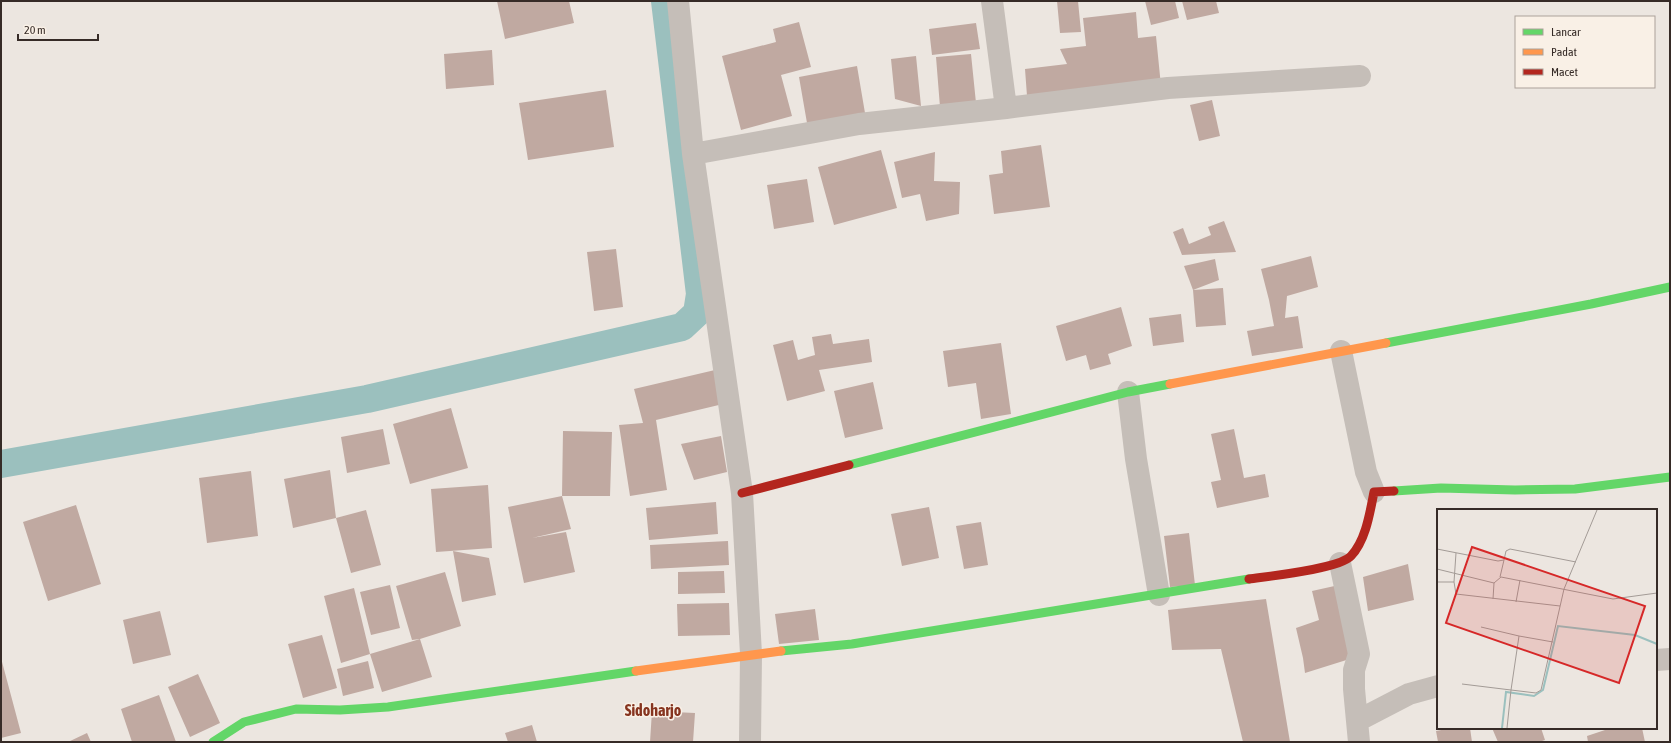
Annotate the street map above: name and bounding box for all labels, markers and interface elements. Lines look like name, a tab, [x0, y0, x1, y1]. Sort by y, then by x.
scale bar	[18, 16, 98, 42]
legend	[1515, 16, 1655, 88]
text: 20 m	[24, 23, 46, 37]
text: Lancar	[1551, 25, 1581, 39]
text: Padat	[1551, 45, 1577, 59]
text: Macet	[1551, 65, 1579, 79]
inset map	[1437, 509, 1657, 729]
district label: Sidoharjo	[625, 701, 682, 719]

